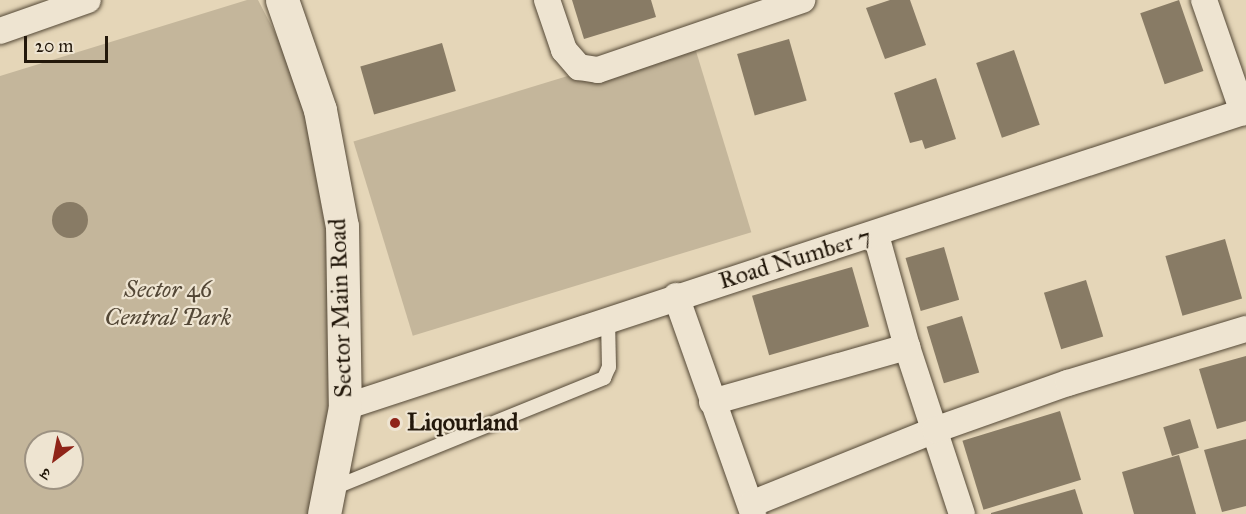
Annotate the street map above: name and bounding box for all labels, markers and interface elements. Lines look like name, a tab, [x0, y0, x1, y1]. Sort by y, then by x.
scale bar	[27, 24, 111, 62]
text: 20 m	[35, 35, 73, 57]
street label: Sector Main Road	[323, 218, 359, 398]
street label: Road Number 7	[715, 222, 875, 296]
park label: Sector 46 Central Park	[105, 276, 231, 332]
place label: Liqourland	[407, 409, 518, 437]
marker: Liqourland	[388, 416, 402, 430]
north arrow	[24, 430, 84, 490]
text: उ	[37, 464, 54, 484]

